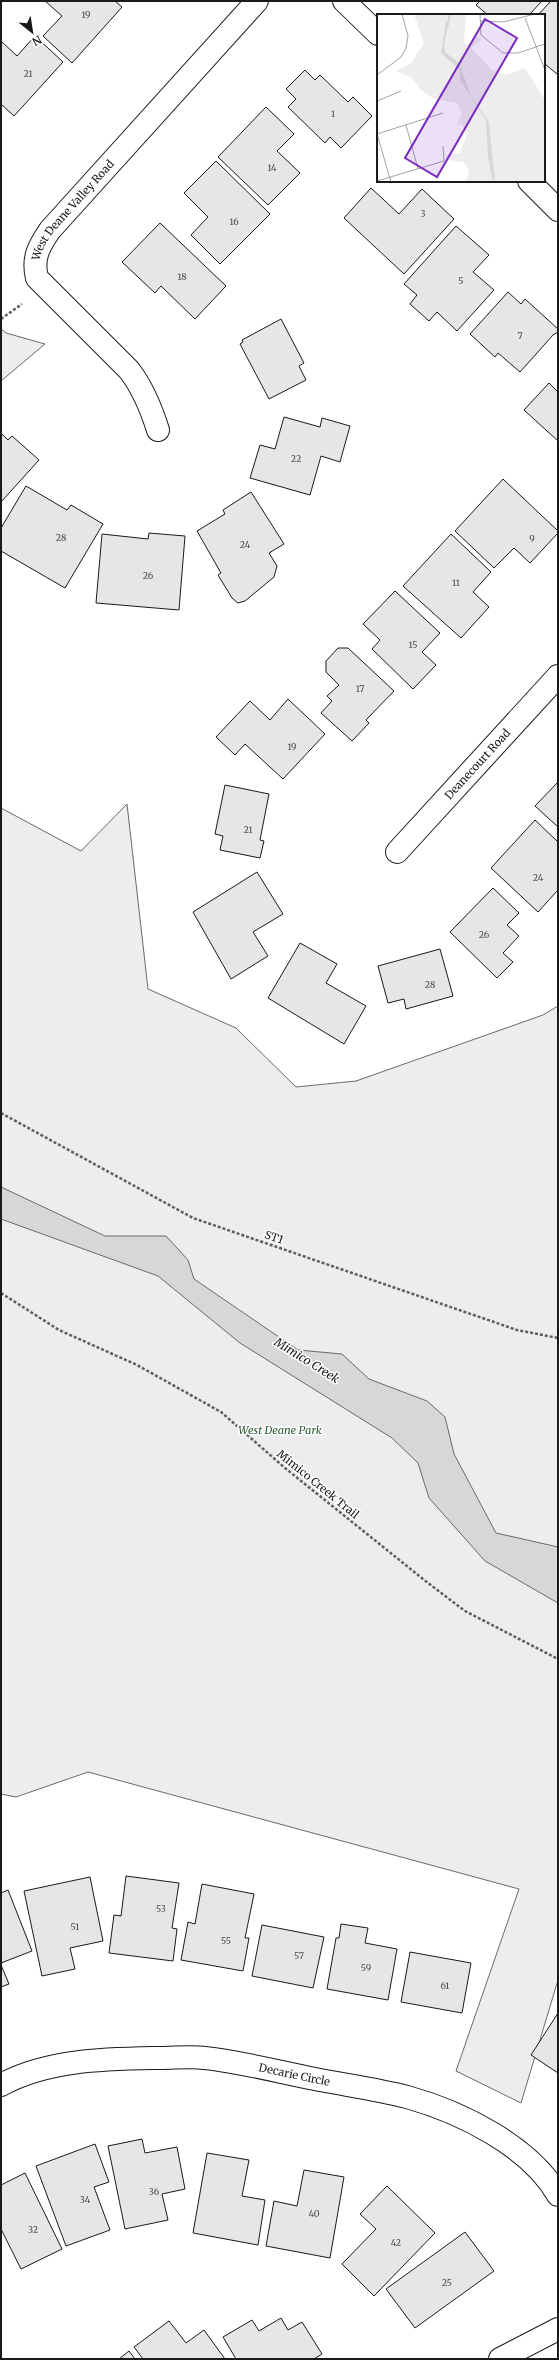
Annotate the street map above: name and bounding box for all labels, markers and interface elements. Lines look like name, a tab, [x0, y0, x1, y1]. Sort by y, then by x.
house number: 19	[81, 9, 91, 20]
north arrow	[12, 12, 52, 52]
inset map	[377, 14, 545, 182]
text: N	[29, 32, 44, 49]
house number: 21	[23, 68, 33, 79]
house number: 1	[331, 108, 335, 119]
street label: West Deane Valley Road	[28, 157, 117, 263]
house number: 14	[267, 162, 277, 173]
house number: 3	[420, 208, 426, 219]
house number: 16	[229, 216, 239, 227]
house number: 18	[177, 271, 187, 282]
house number: 5	[458, 275, 464, 286]
house number: 7	[517, 330, 523, 341]
house number: 22	[291, 453, 301, 464]
house number: 28	[56, 532, 66, 543]
house number: 9	[529, 533, 535, 544]
house number: 24	[240, 539, 251, 550]
house number: 26	[143, 570, 154, 581]
house number: 11	[452, 577, 460, 588]
house number: 15	[408, 639, 418, 650]
house number: 17	[356, 683, 364, 694]
street label: Deanecourt Road	[442, 726, 513, 802]
house number: 19	[287, 741, 297, 752]
house number: 21	[243, 824, 253, 835]
house number: 24	[533, 872, 544, 883]
house number: 26	[479, 929, 490, 940]
house number: 28	[425, 979, 435, 990]
street label: ST1	[263, 1227, 285, 1247]
water label: Mimico Creek	[271, 1333, 343, 1386]
park label: West Deane Park	[238, 1423, 322, 1437]
street label: Mimico Creek Trail	[274, 1447, 362, 1522]
house number: 53	[156, 1903, 166, 1914]
house number: 51	[71, 1921, 79, 1932]
house number: 55	[221, 1935, 231, 1946]
house number: 57	[294, 1950, 304, 1961]
house number: 59	[361, 1962, 371, 1973]
house number: 61	[441, 1980, 449, 1991]
street label: Decarie Circle	[257, 2060, 331, 2089]
house number: 36	[149, 2186, 160, 2197]
house number: 34	[80, 2194, 91, 2205]
house number: 40	[308, 2208, 320, 2219]
house number: 32	[28, 2224, 38, 2235]
house number: 42	[391, 2237, 401, 2248]
house number: 25	[442, 2277, 452, 2288]

